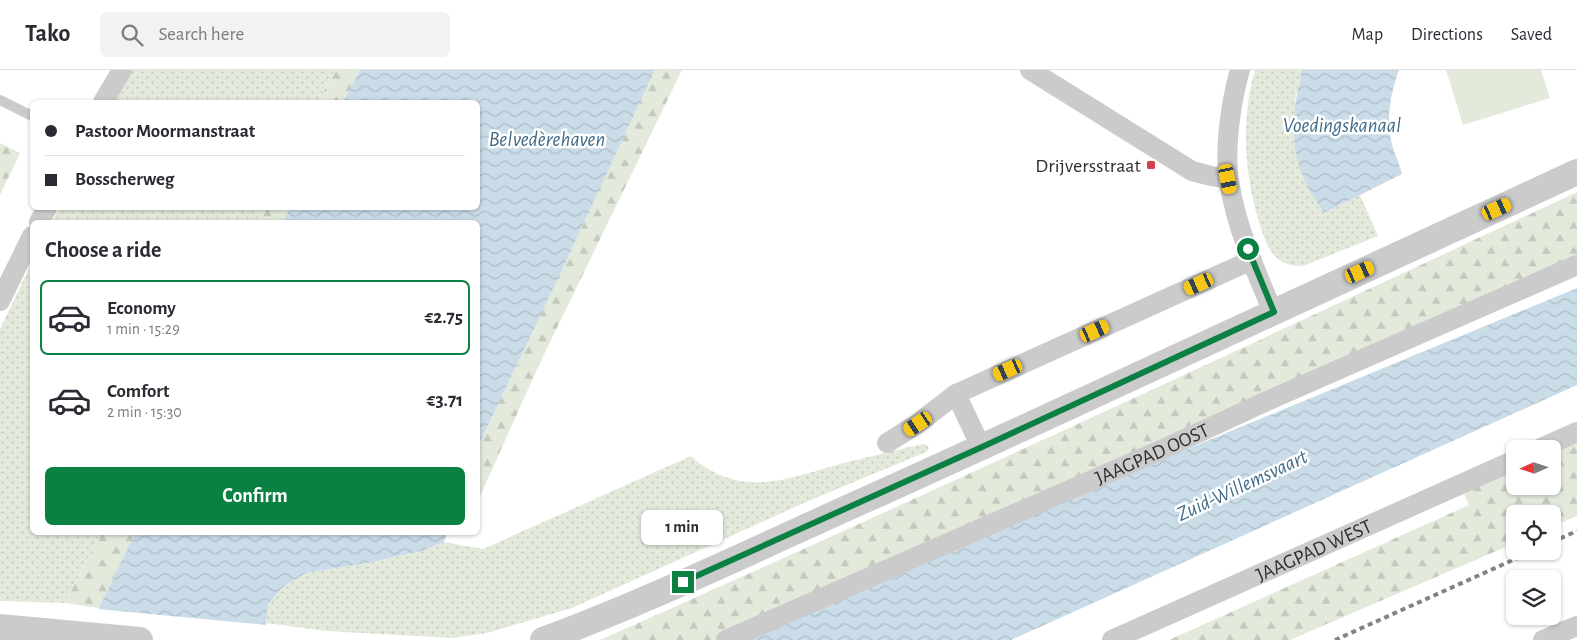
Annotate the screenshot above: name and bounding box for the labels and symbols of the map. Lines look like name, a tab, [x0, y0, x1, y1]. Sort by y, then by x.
water label: Voedingskanaal	[1283, 115, 1401, 136]
water label: Belvedèrehaven	[489, 129, 605, 150]
place label: Drijversstraat	[1035, 156, 1142, 176]
marker: Drijversstraat	[1145, 159, 1157, 171]
car	[1217, 163, 1238, 195]
car	[1480, 196, 1513, 222]
route start	[1237, 238, 1259, 260]
car	[1343, 259, 1376, 285]
car	[1182, 271, 1215, 297]
car	[1078, 318, 1111, 344]
car	[991, 357, 1024, 383]
car	[901, 409, 934, 439]
street label: JAAGPAD OOST	[1092, 420, 1213, 488]
north arrow	[1506, 440, 1561, 495]
water label: Zuid-Willemsvaart	[1174, 446, 1311, 525]
callout: 1 min	[642, 510, 724, 544]
street label: JAAGPAD WEST	[1253, 516, 1375, 585]
route end	[672, 571, 694, 593]

